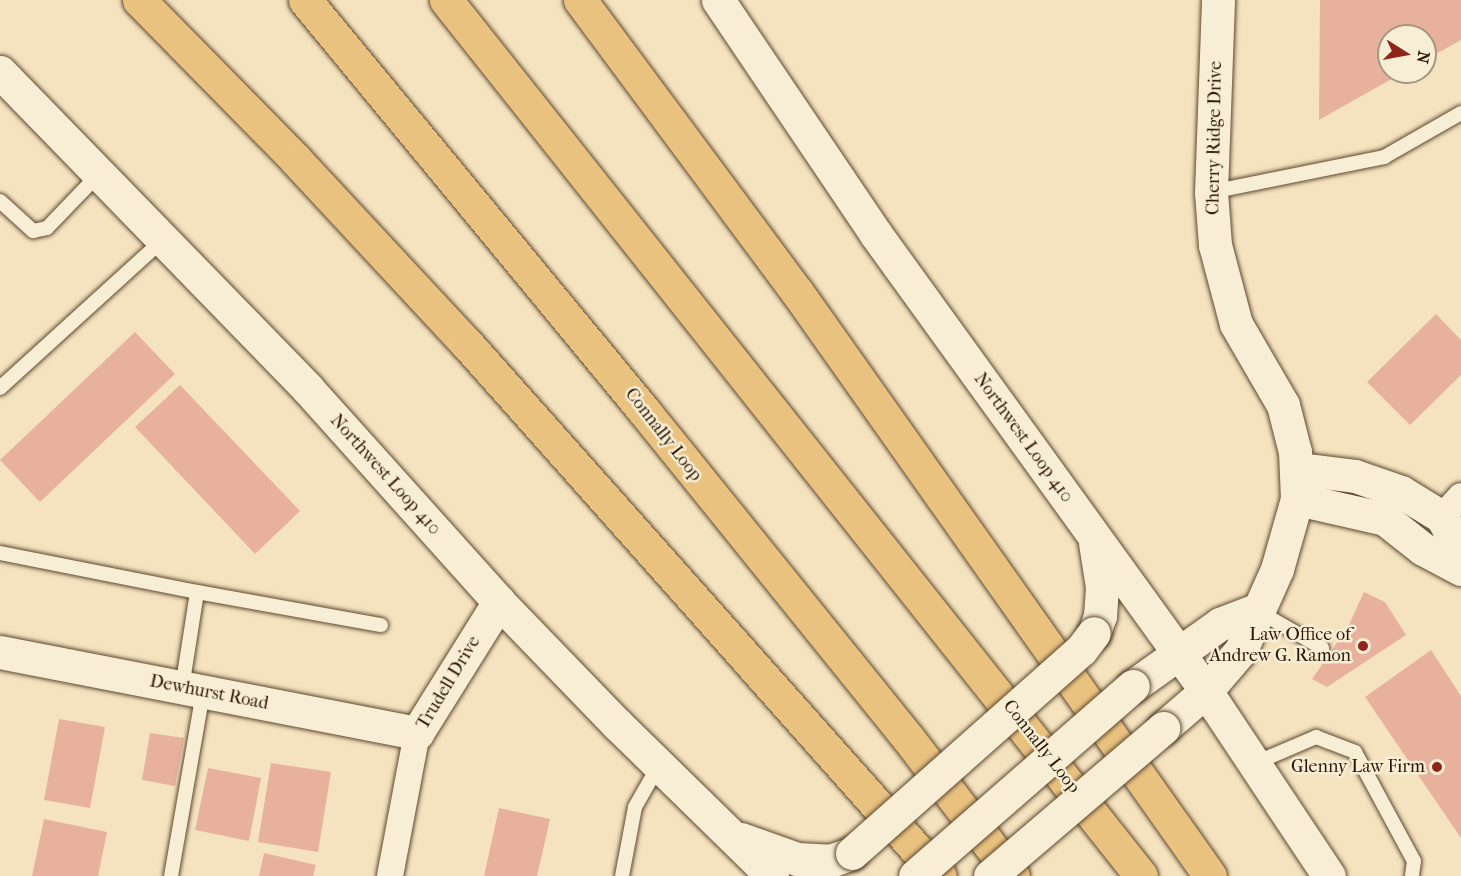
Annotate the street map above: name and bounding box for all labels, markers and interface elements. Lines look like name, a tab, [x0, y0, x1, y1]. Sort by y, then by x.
north arrow	[1377, 24, 1437, 84]
text: N	[1413, 49, 1434, 65]
street label: Cherry Ridge Drive	[1203, 61, 1227, 215]
street label: Northwest Loop 410	[969, 369, 1077, 507]
street label: Connally Loop	[620, 384, 706, 486]
street label: Northwest Loop 410	[325, 410, 445, 540]
place label: Law Office of Andrew G. Ramon	[1210, 625, 1351, 668]
street label: Trudell Drive	[413, 632, 485, 734]
marker: Law Office of Andrew G. Ramon	[1356, 639, 1370, 653]
street label: Dewhurst Road	[148, 671, 270, 715]
street label: Connally Loop	[998, 696, 1084, 798]
place label: Glenny Law Firm	[1291, 756, 1425, 778]
marker: Glenny Law Firm	[1430, 760, 1444, 774]

